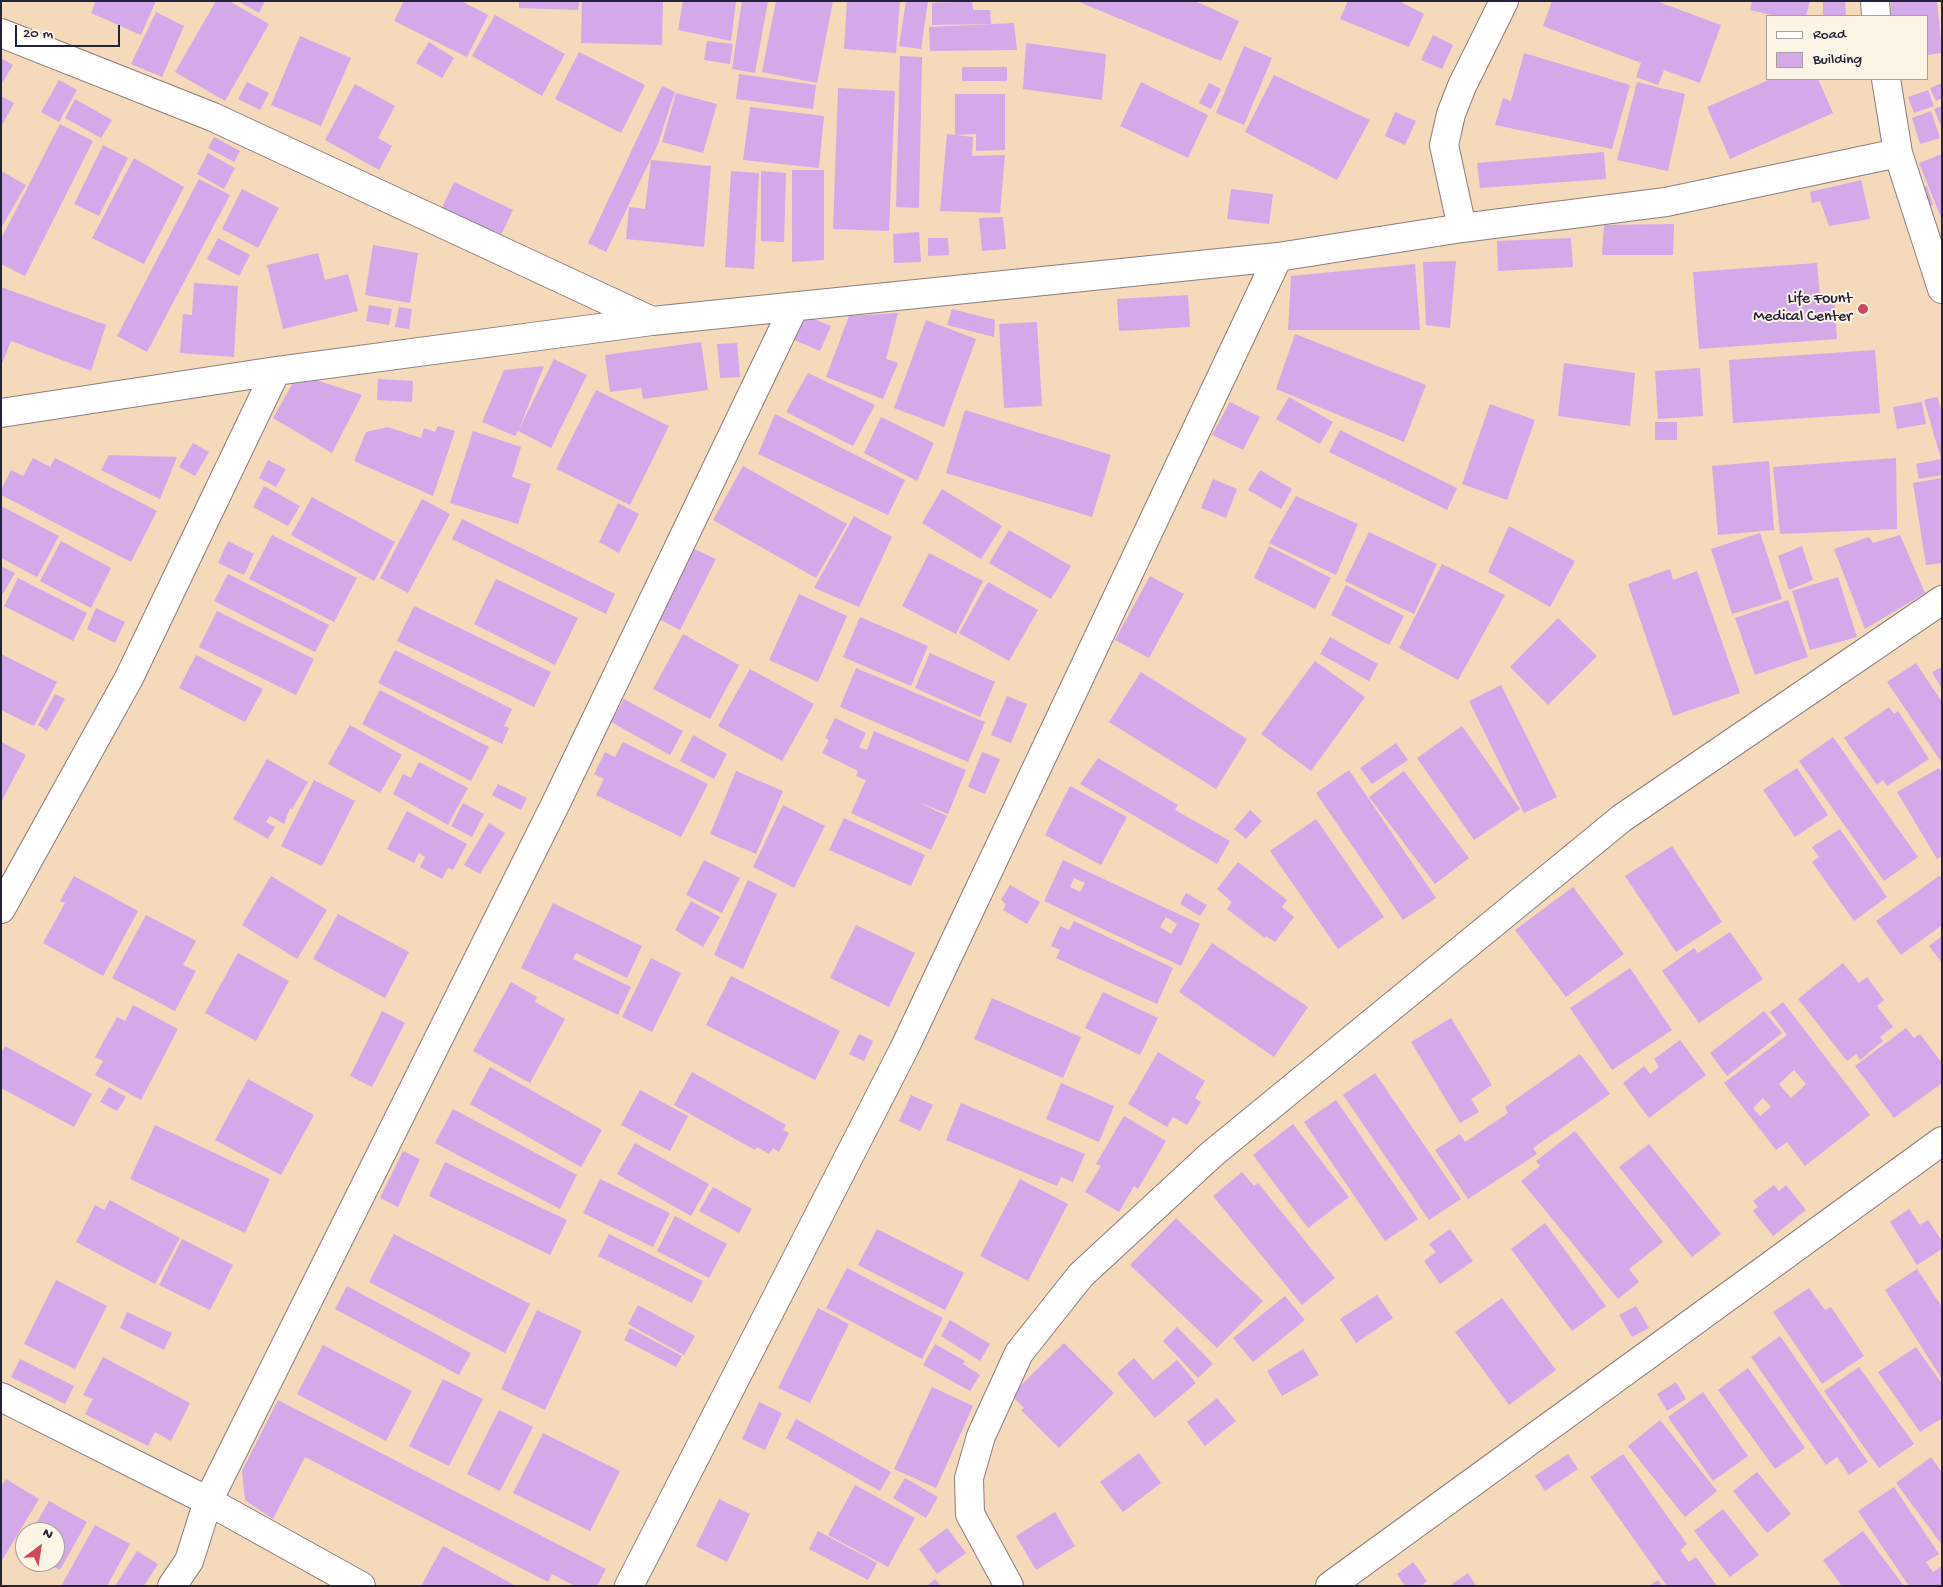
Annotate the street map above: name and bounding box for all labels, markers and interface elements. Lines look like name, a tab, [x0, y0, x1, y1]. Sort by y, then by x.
scale bar	[18, 15, 122, 47]
legend	[1766, 15, 1928, 80]
text: 20 m	[23, 25, 53, 43]
text: Road	[1813, 26, 1846, 44]
text: Building	[1813, 51, 1862, 69]
place label: Life Fount Medical Center	[1753, 290, 1852, 328]
marker: Life Fount Medical Center	[1856, 302, 1870, 316]
north arrow	[15, 1522, 65, 1572]
text: N	[39, 1525, 56, 1544]

